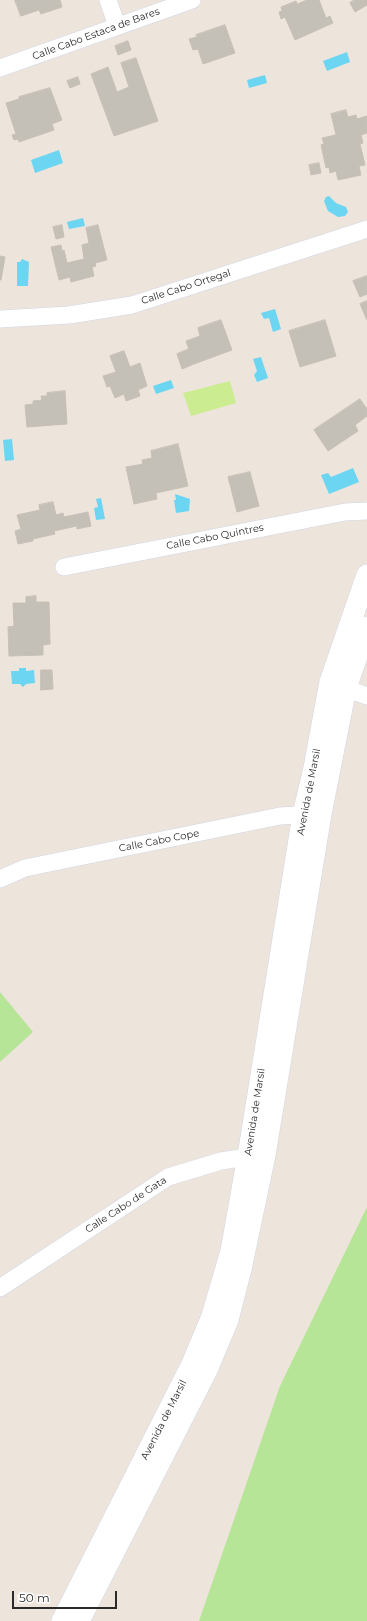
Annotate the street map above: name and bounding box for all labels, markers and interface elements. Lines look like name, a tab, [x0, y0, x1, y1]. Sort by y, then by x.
street label: Calle Cabo Estaca de Bares	[31, 5, 161, 63]
street label: Calle Cabo Ortegal	[140, 267, 232, 307]
street label: Calle Cabo Quintres	[165, 522, 265, 552]
street label: Avenida de Marsil	[295, 748, 323, 836]
street label: Calle Cabo Cope	[118, 827, 200, 855]
street label: Avenida de Marsil	[242, 1068, 268, 1156]
street label: Calle Cabo de Gata	[83, 1174, 169, 1236]
street label: Avenida de Marsil	[139, 1378, 189, 1462]
scale bar	[14, 1583, 119, 1609]
text: 50 m	[19, 1590, 50, 1605]

